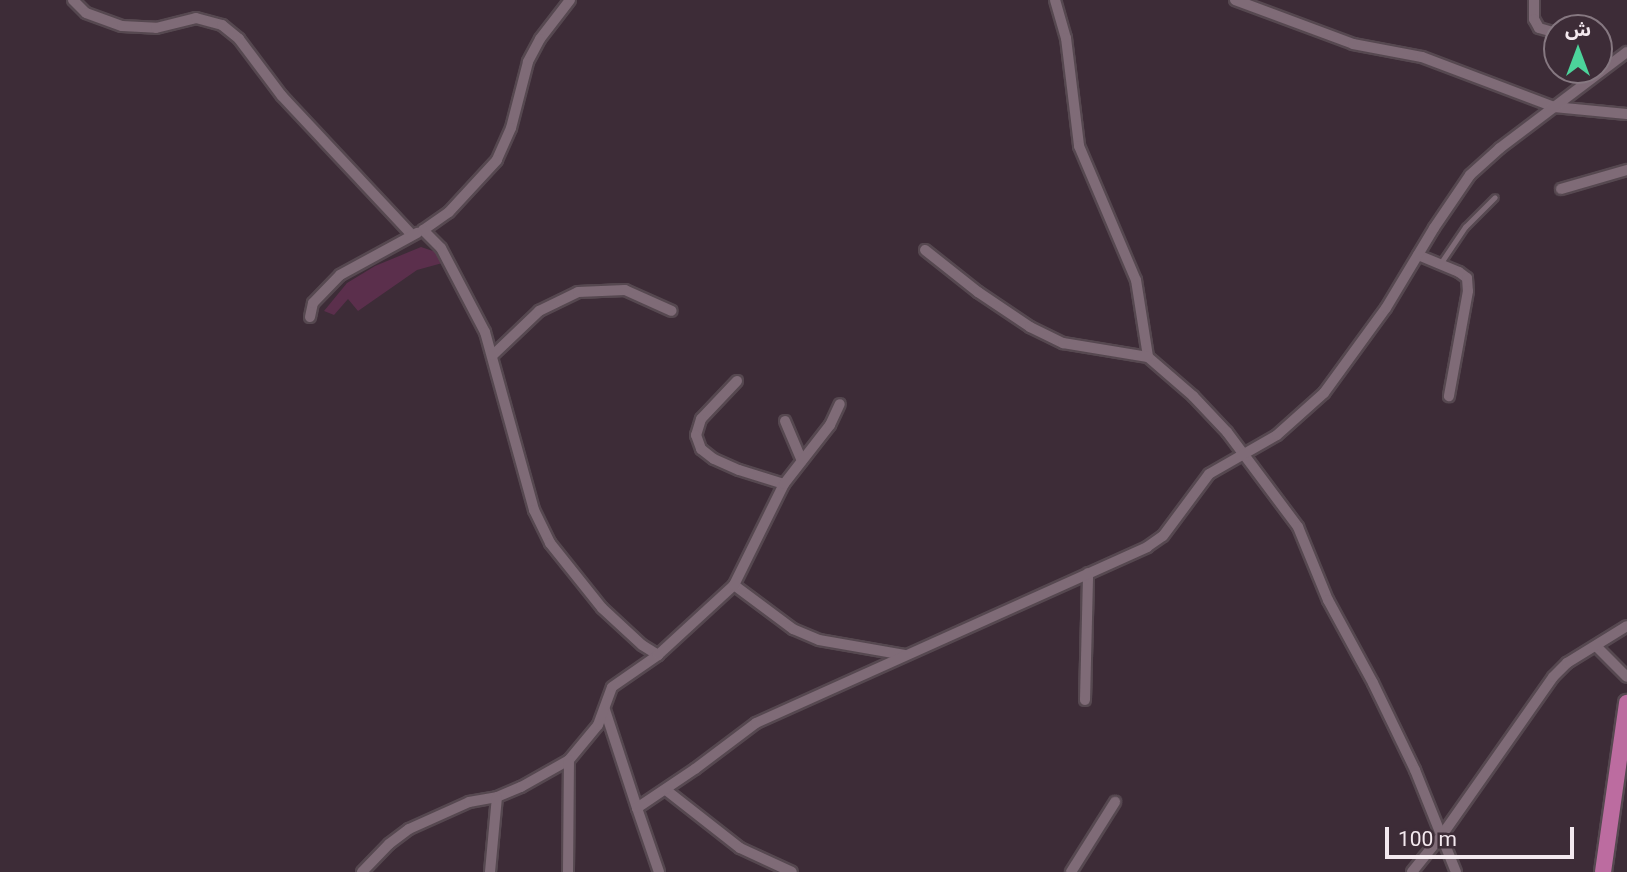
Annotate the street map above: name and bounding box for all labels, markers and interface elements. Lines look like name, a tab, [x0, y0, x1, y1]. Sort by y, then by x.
north arrow	[1543, 14, 1613, 84]
text: ش	[1565, 18, 1591, 41]
scale bar	[1389, 812, 1578, 856]
text: 100 m	[1398, 827, 1457, 851]

